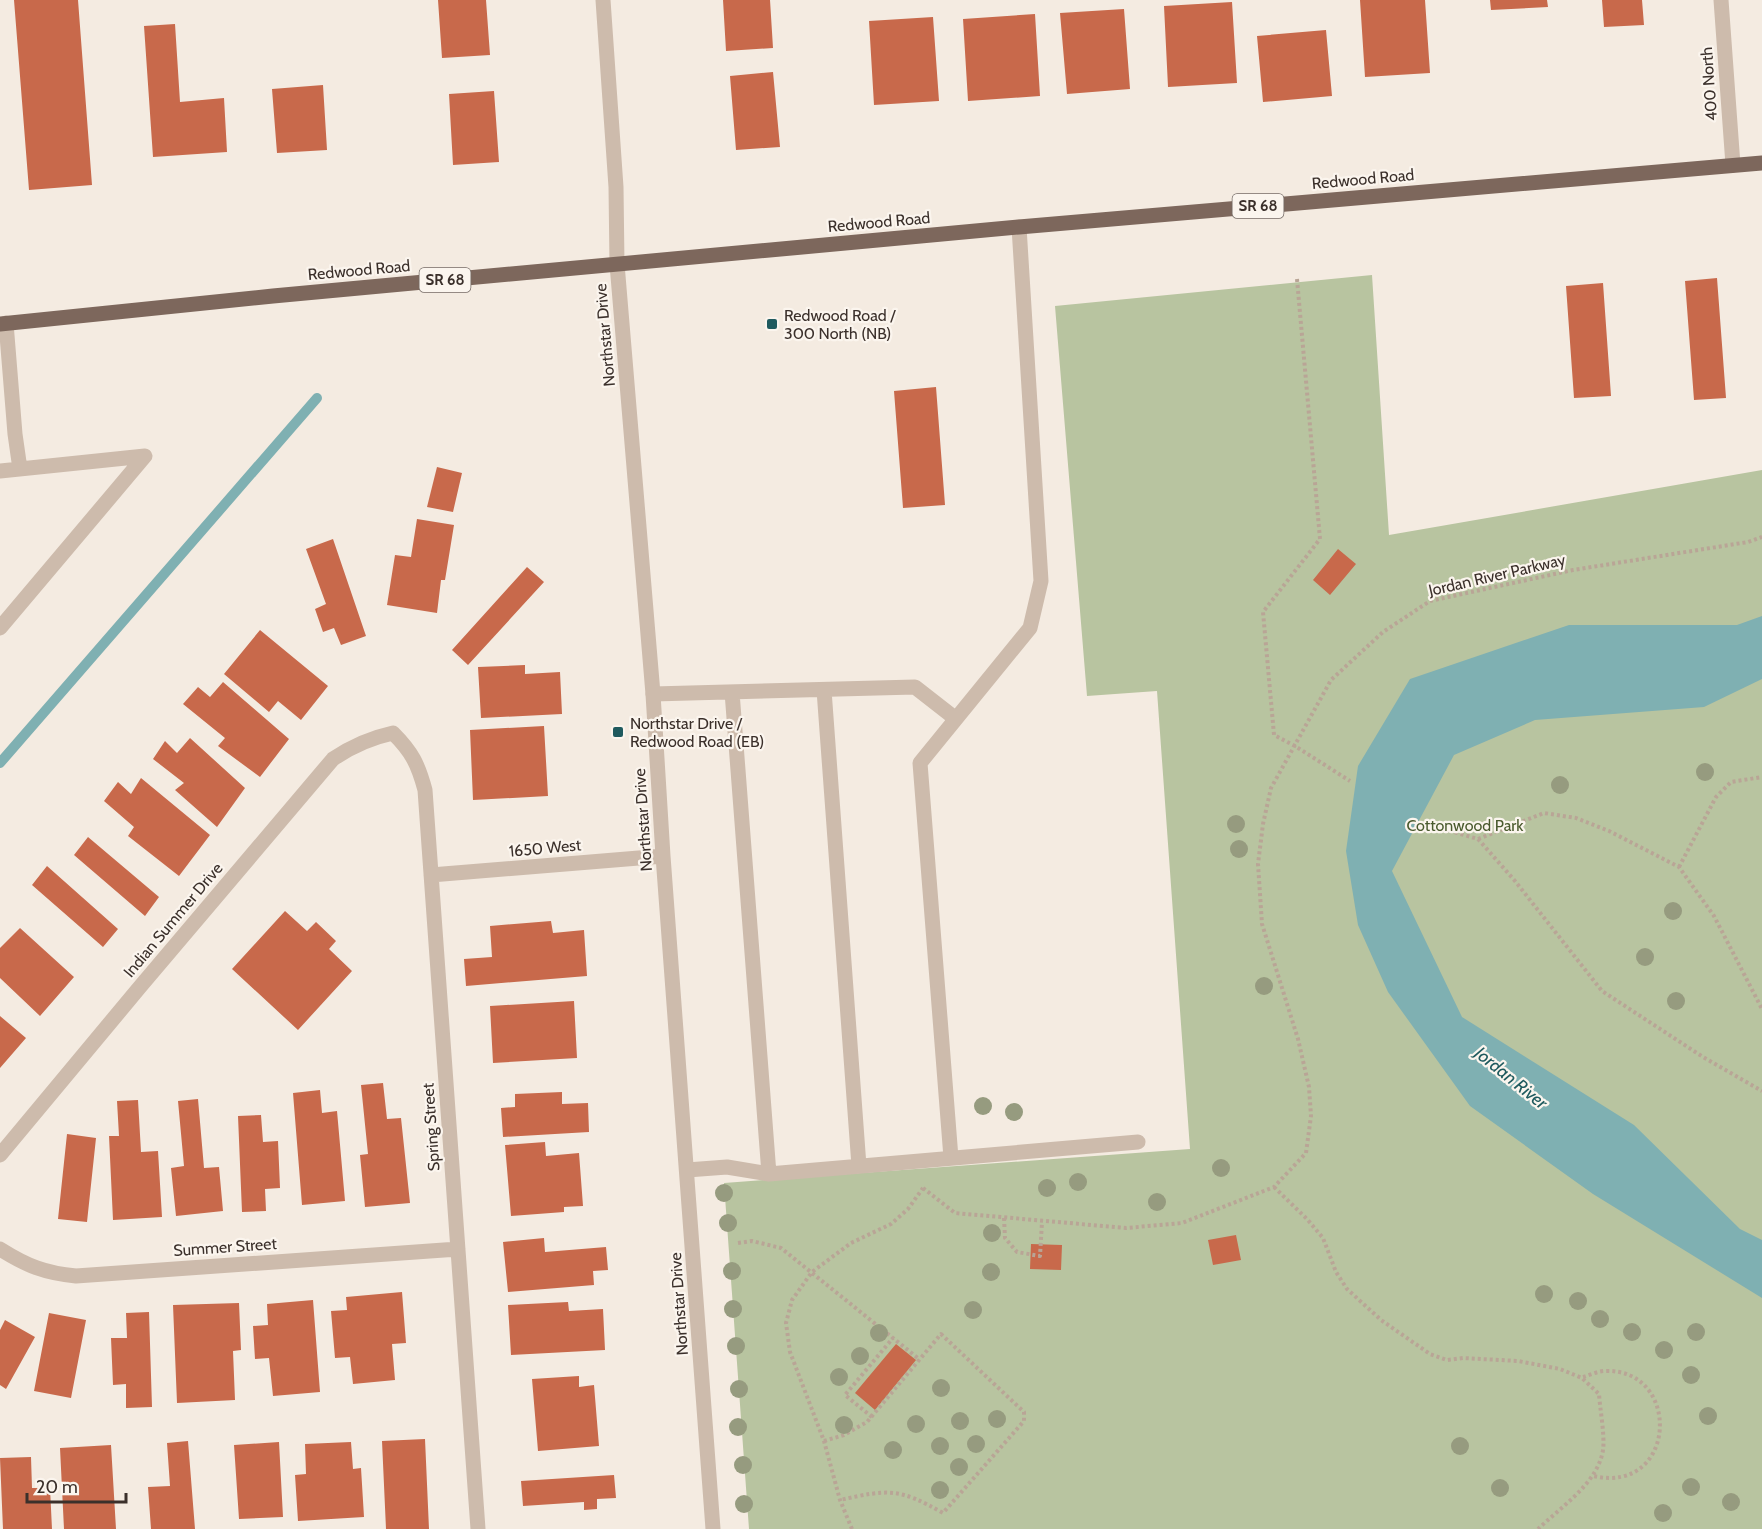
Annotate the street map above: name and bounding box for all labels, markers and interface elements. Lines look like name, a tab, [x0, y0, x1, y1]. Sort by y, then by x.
street label: 400 North	[1697, 46, 1721, 122]
street label: Redwood Road	[1311, 165, 1415, 193]
road number: SR 68	[1232, 194, 1284, 218]
street label: Redwood Road	[827, 208, 931, 236]
street label: Redwood Road	[307, 256, 411, 284]
road number: SR 68	[420, 268, 470, 292]
street label: Northstar Drive	[591, 283, 619, 387]
place label: Redwood Road / 300 North (NB)	[784, 306, 896, 343]
marker: Redwood Road / 300 North (NB)	[765, 317, 779, 331]
street label: Jordan River Parkway	[1426, 550, 1567, 600]
place label: Northstar Drive / Redwood Road (EB)	[630, 714, 764, 751]
marker: Northstar Drive / Redwood Road (EB)	[611, 725, 625, 739]
street label: Northstar Drive	[630, 768, 656, 872]
park label: Cottonwood Park	[1406, 816, 1524, 835]
street label: 1650 West	[508, 835, 583, 861]
street label: Indian Summer Drive	[120, 859, 226, 981]
water label: Jordan River	[1469, 1041, 1553, 1115]
street label: Spring Street	[418, 1082, 444, 1172]
street label: Summer Street	[173, 1234, 278, 1260]
street label: Northstar Drive	[666, 1252, 692, 1356]
scale bar	[27, 1466, 126, 1504]
text: 20 m	[36, 1476, 78, 1498]

